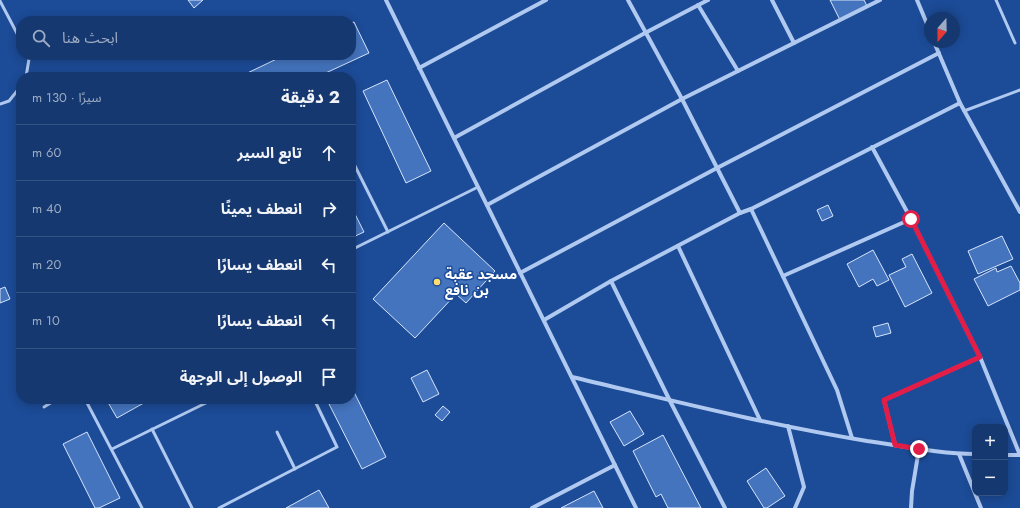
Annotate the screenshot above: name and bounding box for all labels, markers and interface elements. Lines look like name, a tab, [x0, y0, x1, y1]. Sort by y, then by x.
north arrow	[924, 12, 960, 48]
search box	[16, 16, 356, 60]
icon: search	[30, 27, 52, 49]
text: ابحث هنا	[62, 27, 118, 49]
text: 2 دقيقة	[281, 85, 340, 109]
text: سيرًا · 130 m	[32, 88, 101, 107]
text: تابع السير	[237, 142, 302, 164]
icon: ahead	[318, 142, 340, 164]
text: 60 m	[32, 143, 61, 162]
text: انعطف يمينًا	[221, 198, 302, 220]
icon: right	[318, 198, 340, 220]
text: 40 m	[32, 199, 61, 218]
route start	[902, 210, 920, 228]
text: انعطف يسارًا	[217, 254, 302, 276]
icon: left	[318, 254, 340, 276]
text: 20 m	[32, 255, 61, 274]
place label: مسجد عقبة بن نافع	[445, 264, 517, 300]
marker: مسجد عقبة بن نافع	[432, 277, 442, 287]
text: انعطف يسارًا	[217, 310, 302, 332]
icon: left	[318, 310, 340, 332]
text: 10 m	[32, 311, 60, 330]
text: الوصول إلى الوجهة	[180, 366, 302, 388]
icon: arrive	[318, 366, 340, 388]
map controls	[972, 424, 1008, 496]
button: +	[972, 424, 1008, 460]
route end	[910, 440, 928, 458]
button: −	[972, 460, 1008, 496]

